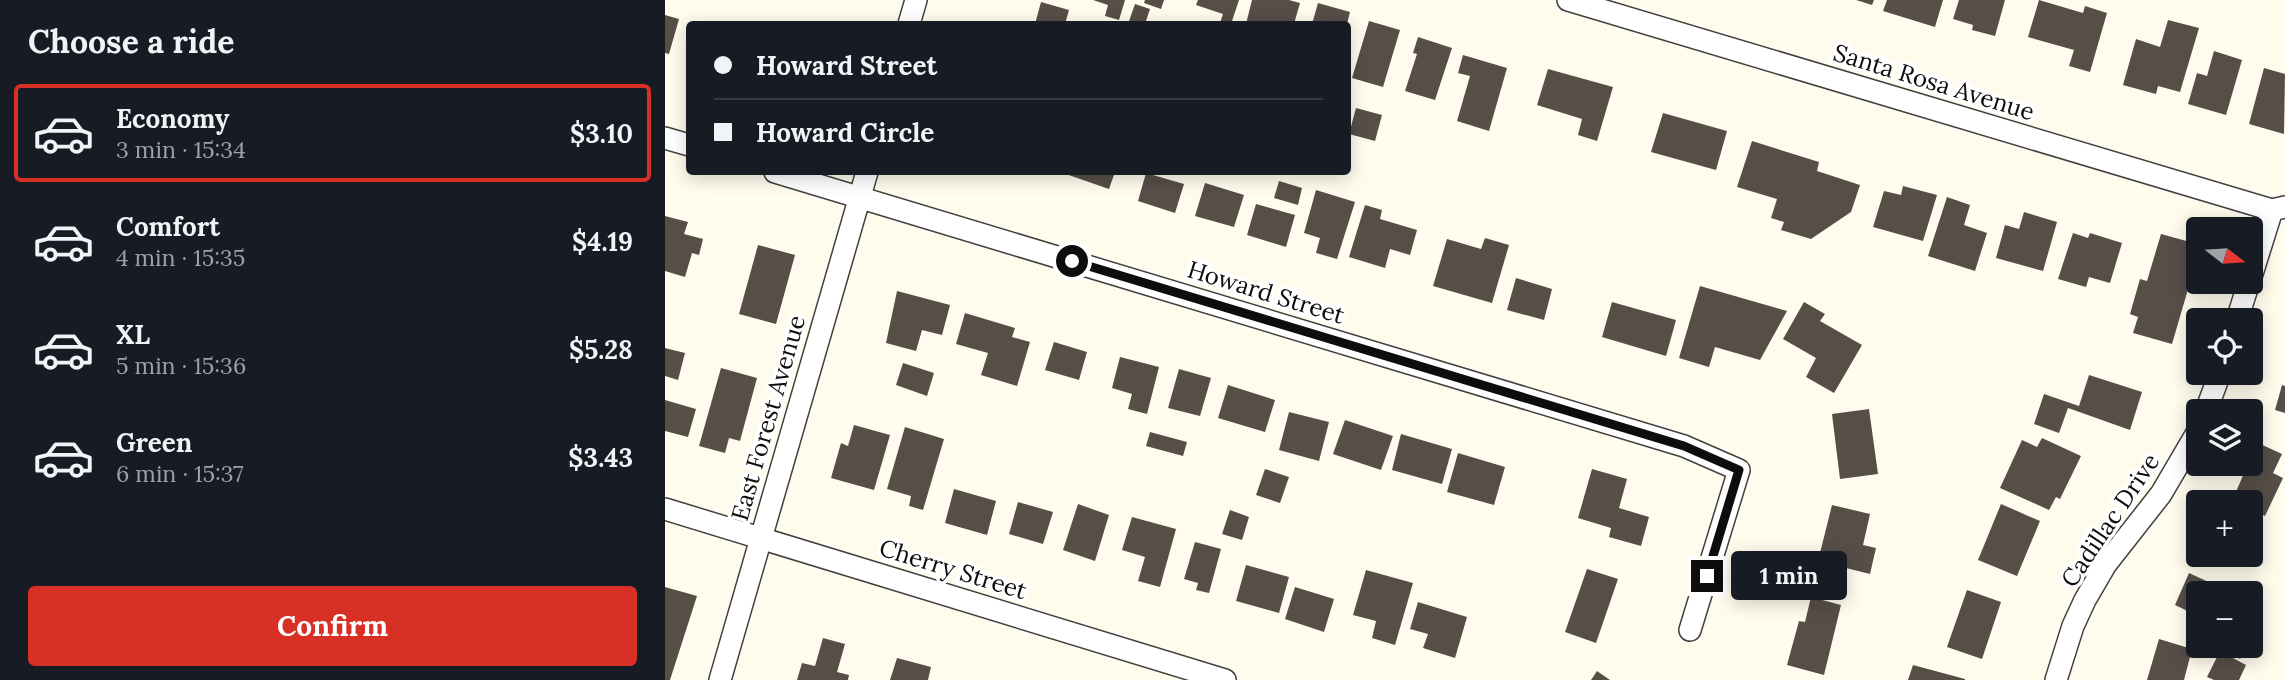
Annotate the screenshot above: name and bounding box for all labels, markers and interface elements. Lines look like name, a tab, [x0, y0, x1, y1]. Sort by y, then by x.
text: Choose a ride	[28, 21, 235, 62]
street label: Santa Rosa Avenue	[1830, 37, 2038, 127]
text: Howard Street	[756, 49, 937, 82]
icon: car	[32, 102, 95, 165]
text: Economy	[116, 102, 229, 135]
text: Howard Circle	[756, 116, 934, 149]
text: $3.10	[570, 117, 633, 150]
text: 3 min · 15:34	[116, 135, 246, 164]
icon: car	[32, 210, 95, 273]
text: Comfort	[116, 210, 220, 243]
north arrow	[2186, 217, 2263, 294]
map controls	[2186, 217, 2263, 658]
text: $4.19	[572, 225, 633, 258]
text: 4 min · 15:35	[116, 243, 245, 272]
route start	[1056, 245, 1088, 277]
street label: Howard Street	[1184, 253, 1349, 331]
button: locate	[2186, 308, 2263, 385]
street label: East Forest Avenue	[724, 312, 812, 524]
icon: car	[32, 318, 95, 381]
text: XL	[116, 318, 150, 351]
text: $5.28	[569, 333, 633, 366]
text: 5 min · 15:36	[116, 351, 246, 380]
button: layers	[2186, 399, 2263, 476]
icon: car	[32, 426, 95, 489]
text: Green	[116, 426, 192, 459]
text: $3.43	[568, 441, 633, 474]
street label: Cadillac Drive	[2054, 447, 2166, 593]
text: 6 min · 15:37	[116, 459, 244, 488]
button: +	[2186, 490, 2263, 567]
street label: Cherry Street	[876, 532, 1031, 606]
callout: 1 min	[1731, 552, 1847, 600]
route end	[1691, 560, 1723, 592]
text: 1 min	[1760, 561, 1818, 590]
button: −	[2186, 581, 2263, 658]
button: Confirm	[28, 586, 637, 666]

